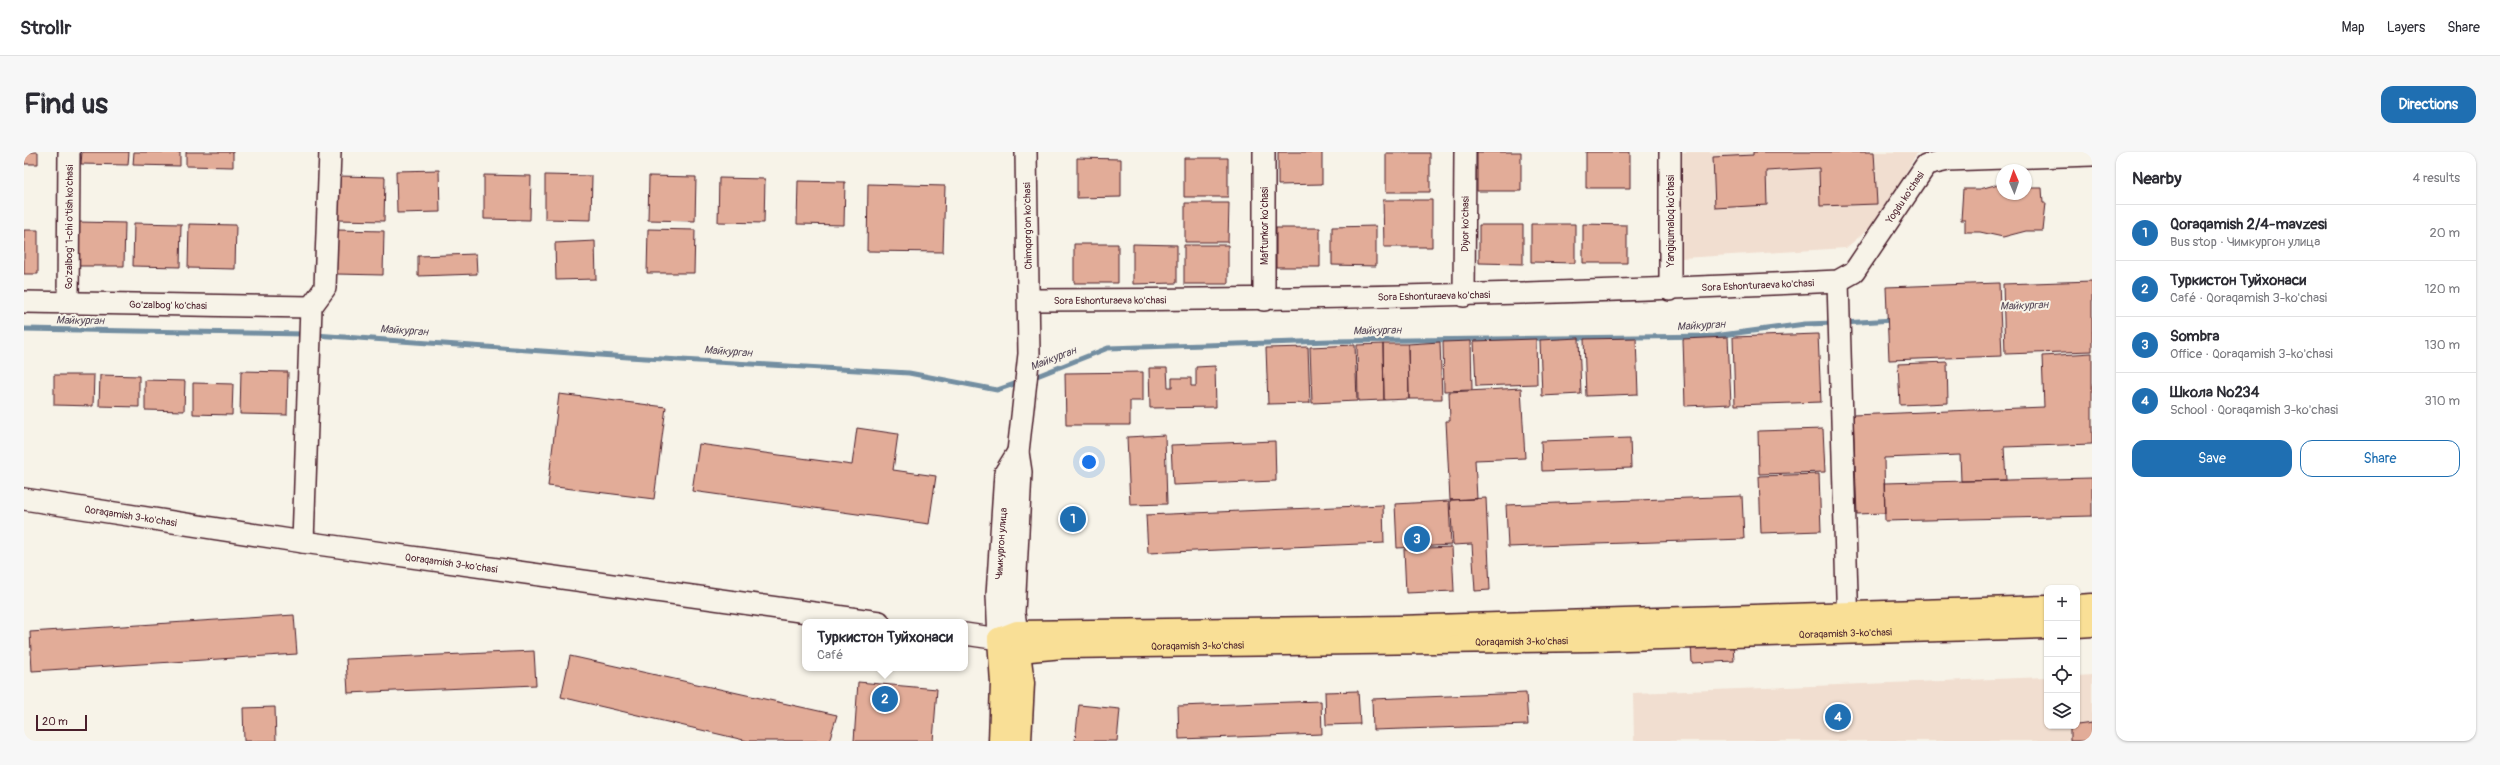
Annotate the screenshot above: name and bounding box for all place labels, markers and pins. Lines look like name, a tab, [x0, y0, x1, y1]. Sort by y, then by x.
pin: 1	[1060, 504, 1086, 534]
pin: 3	[1404, 524, 1430, 554]
pin: 2	[872, 684, 898, 714]
pin: 4	[1825, 702, 1851, 732]

